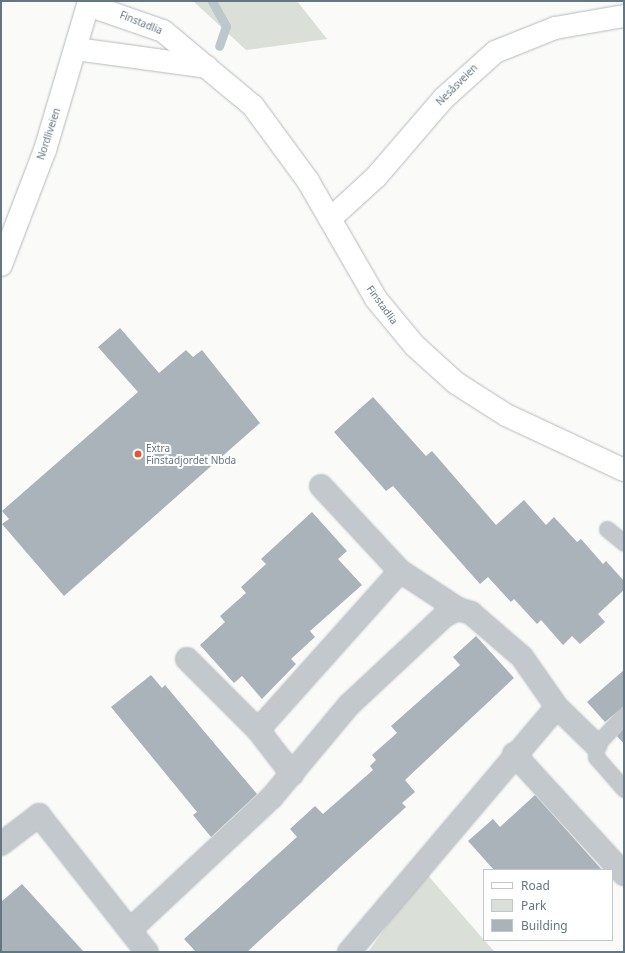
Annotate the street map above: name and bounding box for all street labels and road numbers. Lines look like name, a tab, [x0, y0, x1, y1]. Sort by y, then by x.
street label: Finstadlia	[118, 9, 164, 37]
street label: Nesåsveien	[434, 62, 480, 108]
street label: Nordliveien	[35, 106, 63, 162]
street label: Finstadlia	[364, 283, 400, 327]

